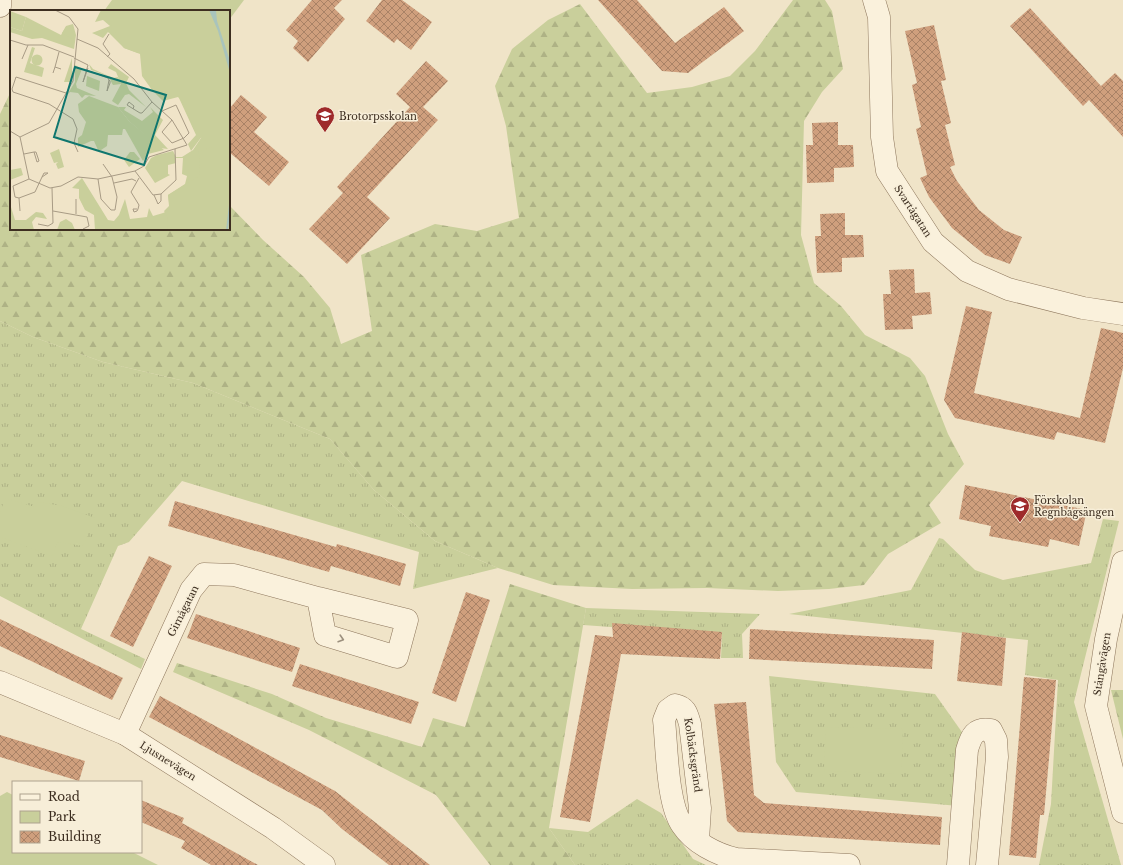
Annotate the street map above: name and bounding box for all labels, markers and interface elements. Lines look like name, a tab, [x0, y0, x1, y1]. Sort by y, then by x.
inset map	[10, 10, 230, 230]
school or university icon: Brotorpsskolan	[314, 105, 336, 133]
place label: Brotorpsskolan	[339, 110, 417, 123]
street label: Svartågatan	[891, 182, 935, 240]
place label: Förskolan Regnbågsängen	[1034, 494, 1114, 519]
school or university icon: Förskolan Regnbågsängen	[1009, 495, 1031, 523]
street label: Gimågatan	[164, 583, 202, 639]
street label: Stångåvägen	[1091, 631, 1113, 697]
one-way arrow	[337, 635, 344, 643]
street label: Kolbäcksgränd	[681, 717, 705, 793]
street label: Ljusnevägen	[137, 739, 199, 784]
legend	[12, 781, 142, 853]
text: Road	[48, 789, 80, 804]
text: Park	[48, 809, 76, 824]
text: Building	[48, 829, 102, 844]

